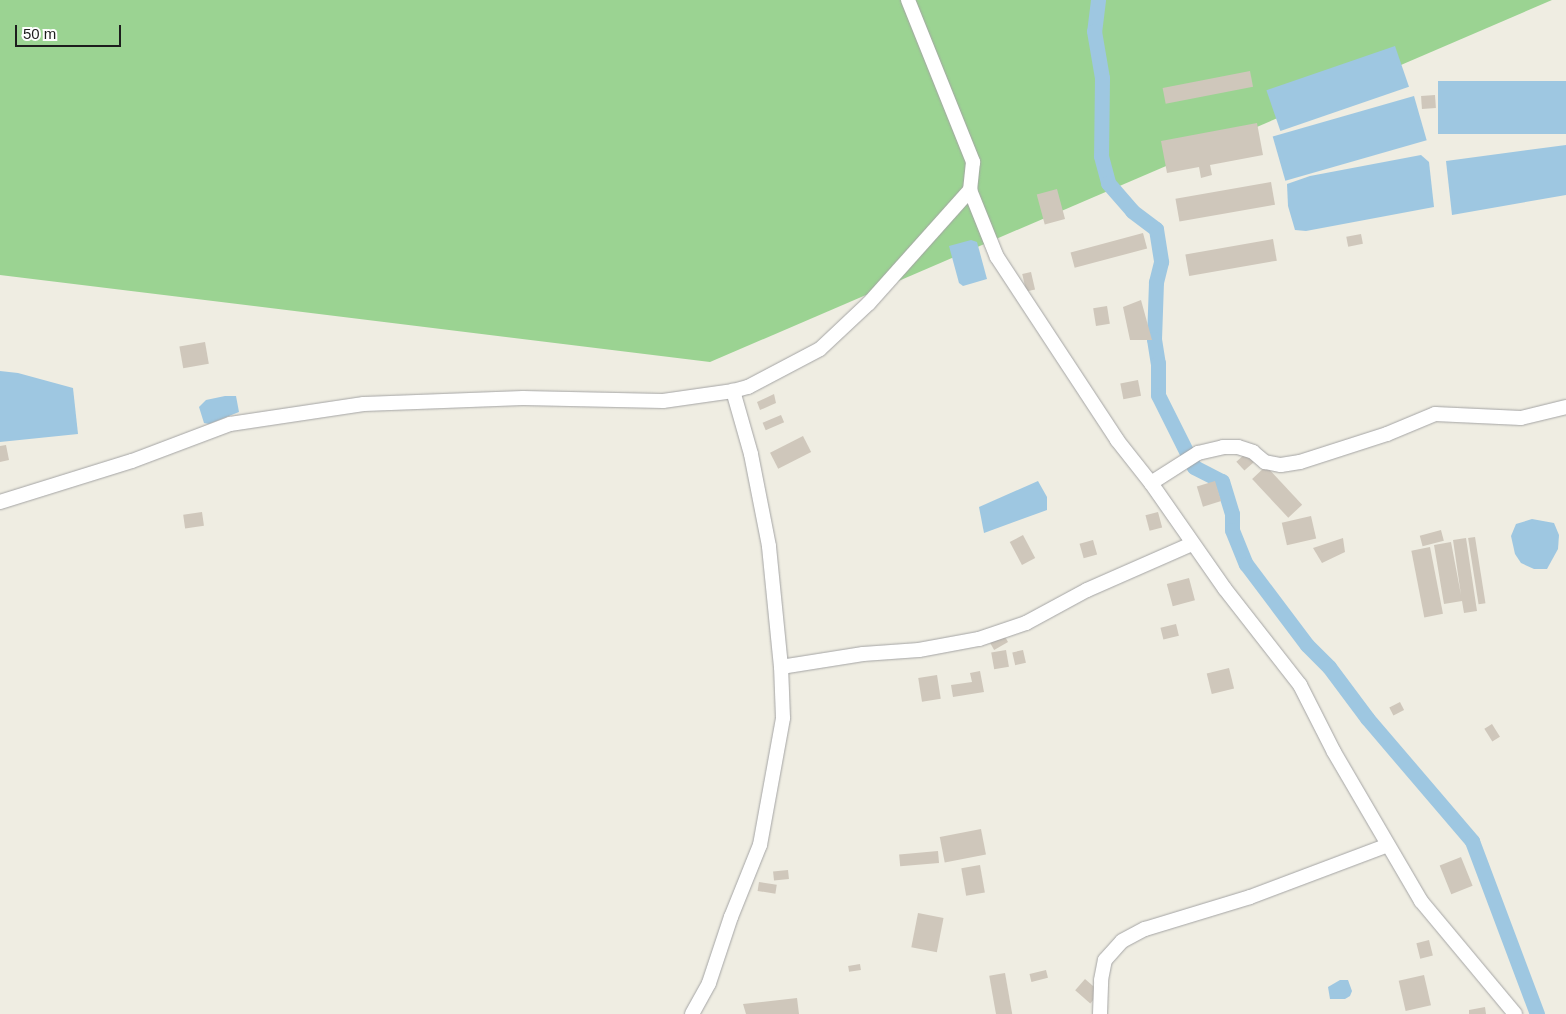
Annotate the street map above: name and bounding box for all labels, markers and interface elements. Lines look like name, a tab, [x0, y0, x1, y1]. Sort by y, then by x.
scale bar	[18, 15, 124, 47]
text: 50 m	[23, 25, 56, 42]

